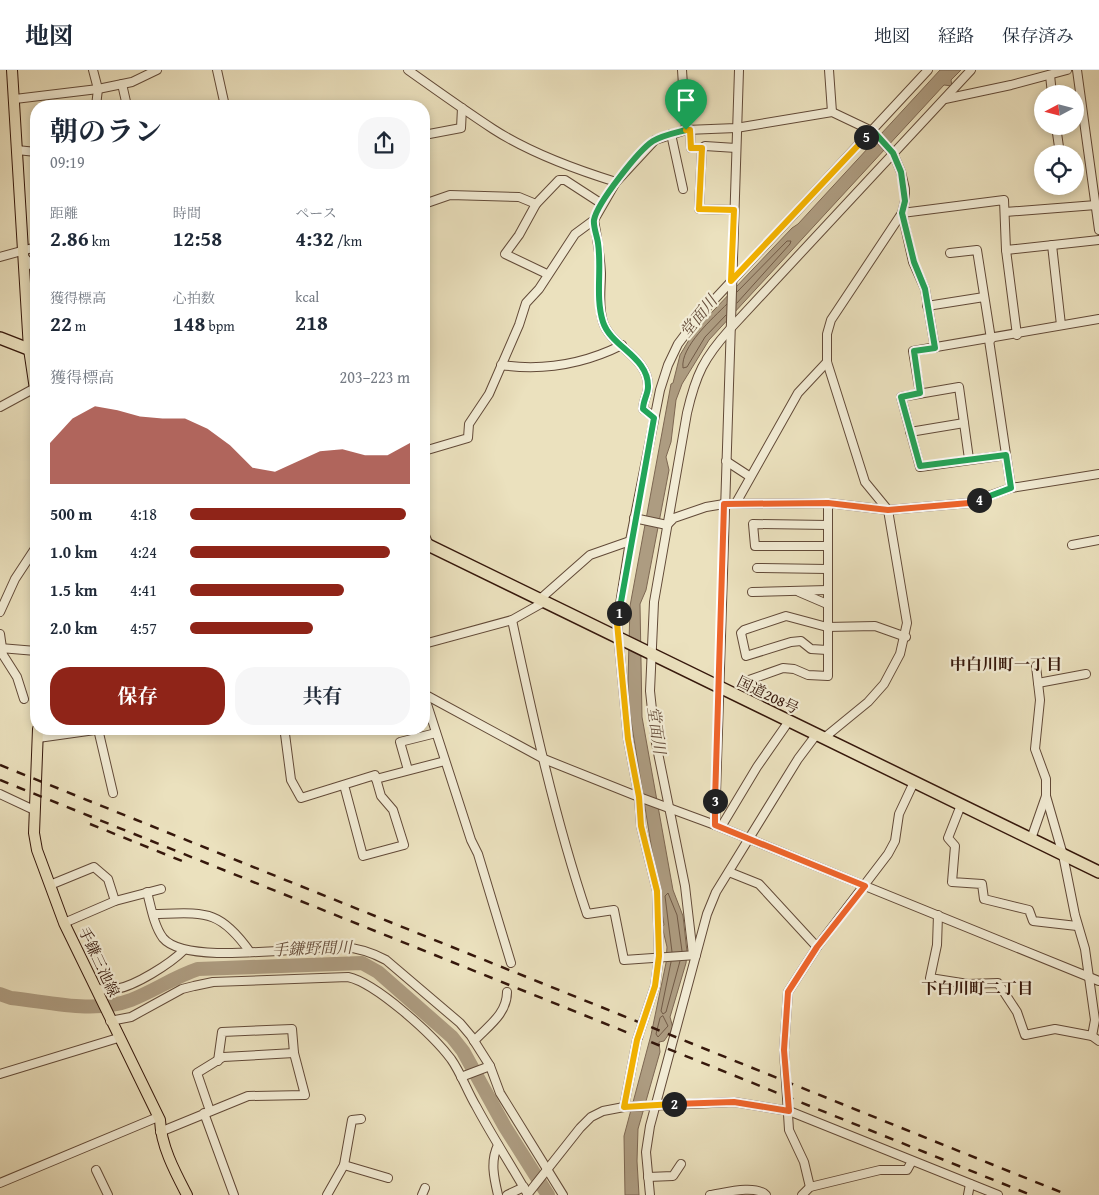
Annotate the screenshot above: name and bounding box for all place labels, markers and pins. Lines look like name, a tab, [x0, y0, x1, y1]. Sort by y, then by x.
pin	[665, 79, 707, 130]
pin: 5	[854, 124, 878, 150]
pin: 4	[966, 488, 992, 512]
pin: 1	[606, 600, 632, 626]
pin: 3	[702, 788, 728, 814]
pin: 2	[662, 1092, 686, 1116]

